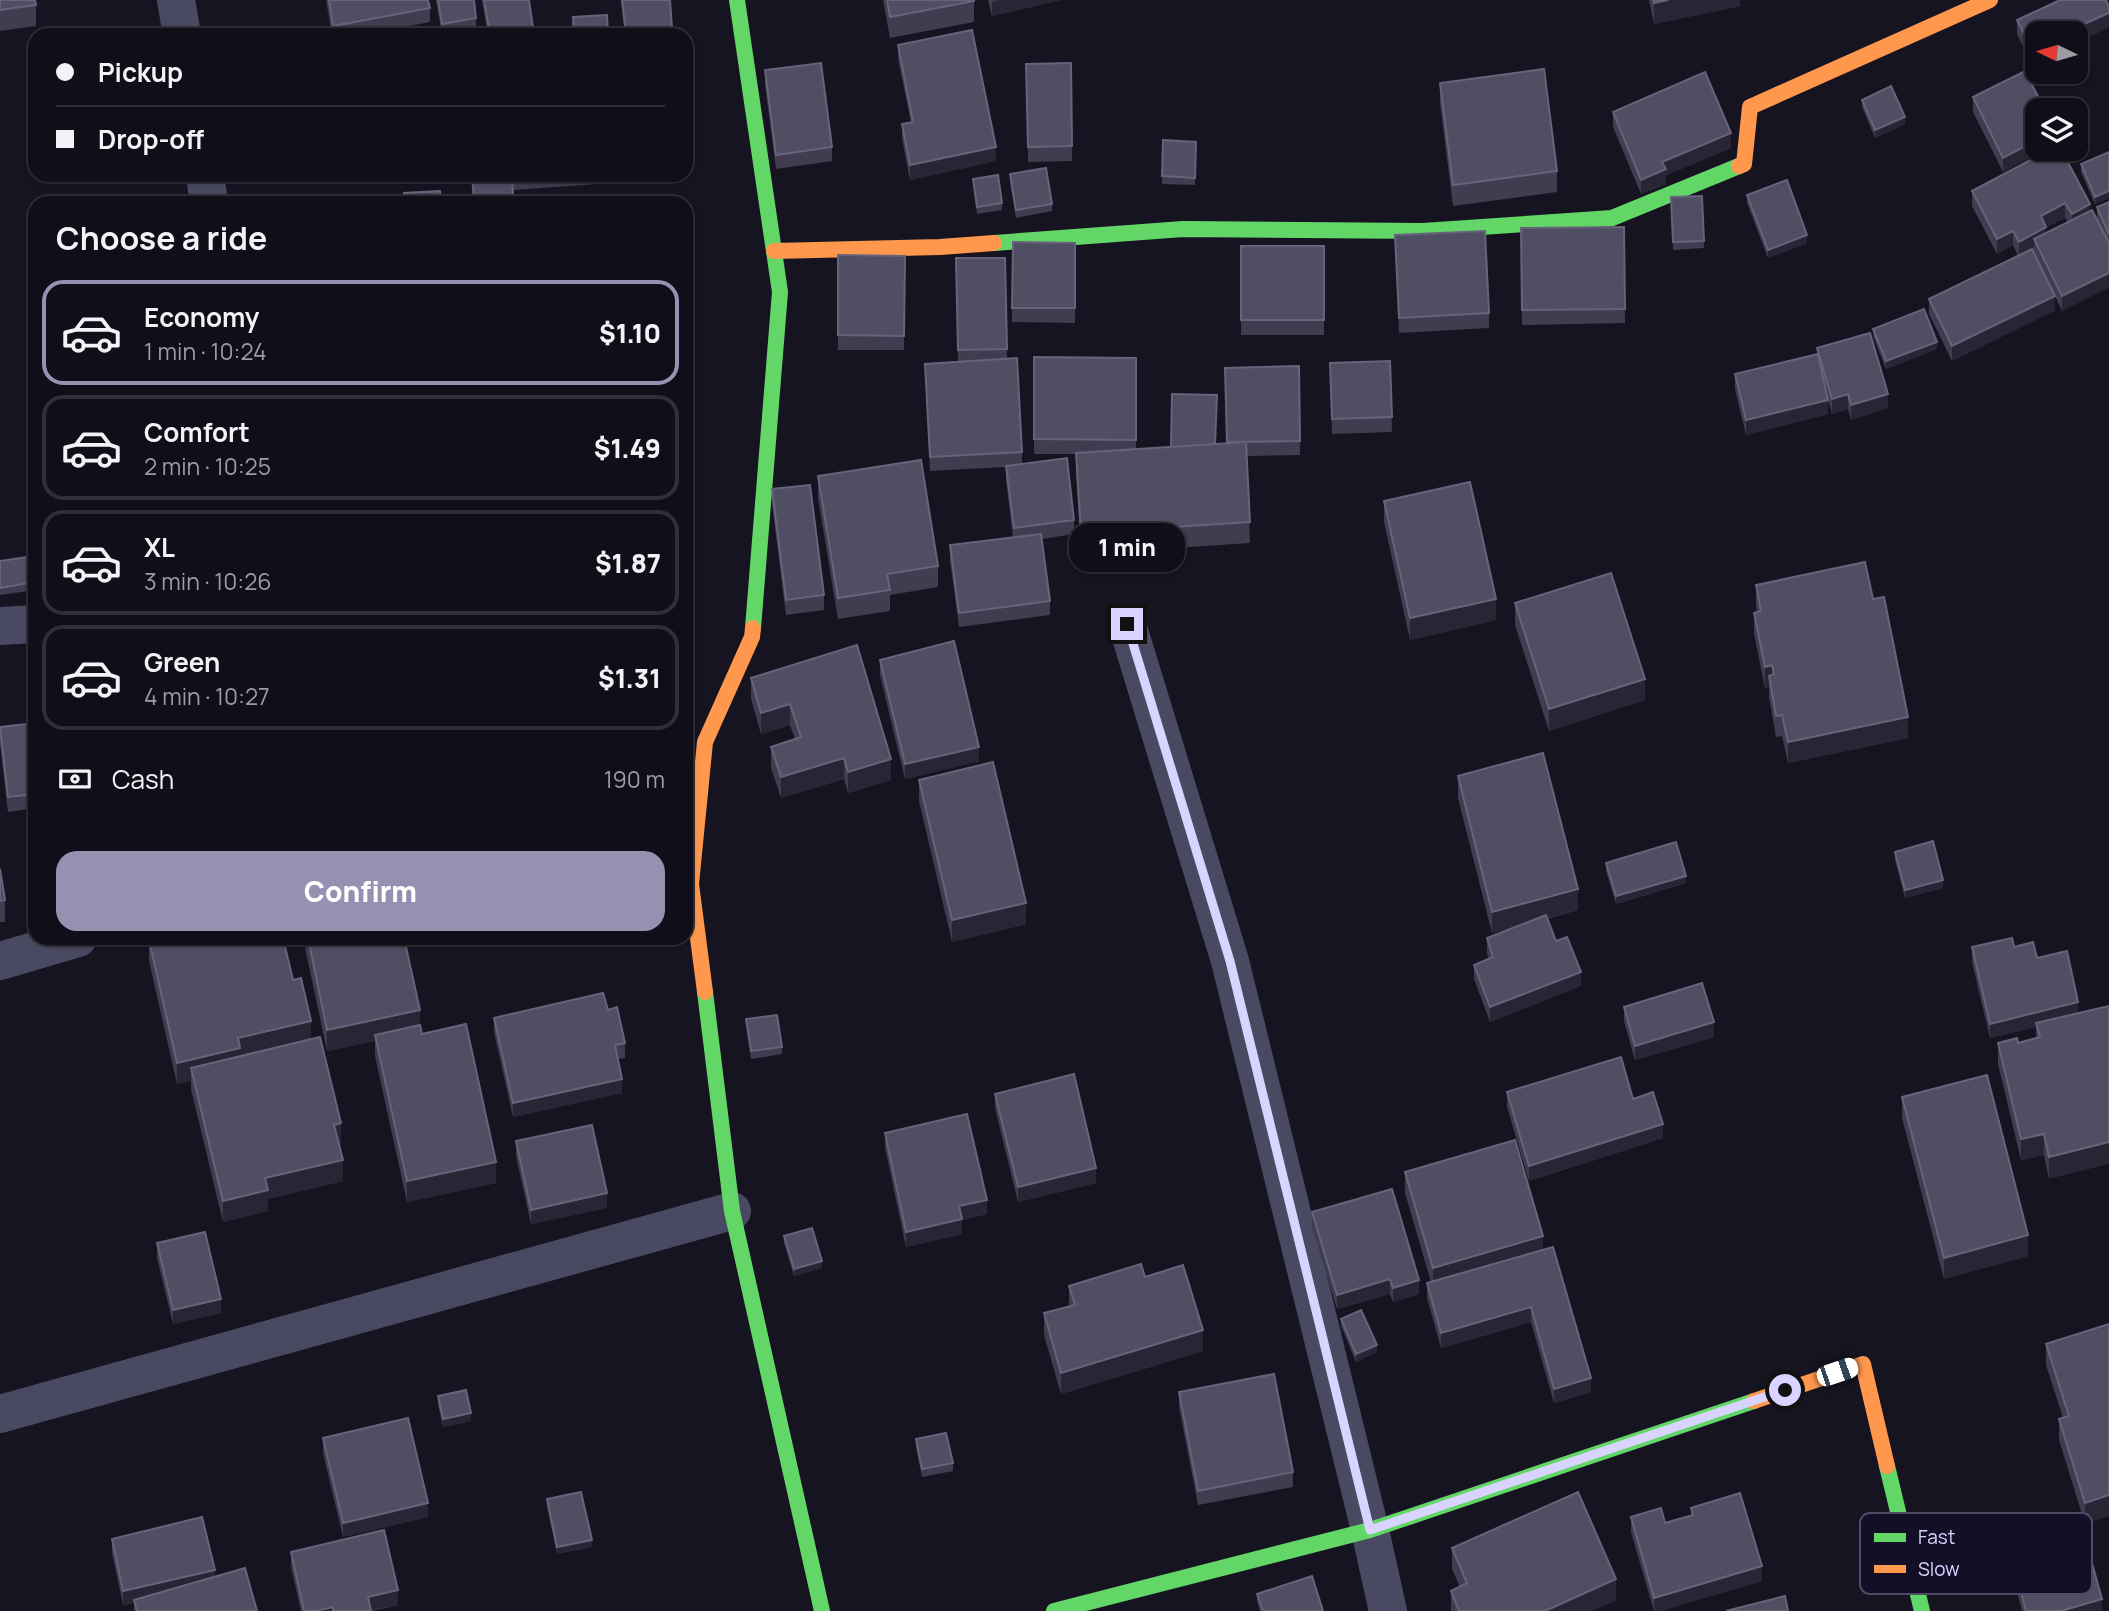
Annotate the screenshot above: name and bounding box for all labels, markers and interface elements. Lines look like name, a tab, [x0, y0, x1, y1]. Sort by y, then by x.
north arrow	[2025, 21, 2088, 84]
map controls	[2025, 21, 2088, 161]
text: Pickup	[98, 54, 183, 90]
button: layers	[2025, 98, 2088, 161]
text: Drop-off	[98, 121, 204, 157]
text: Choose a ride	[56, 216, 267, 260]
text: Economy	[144, 299, 259, 335]
icon: car	[60, 301, 123, 364]
text: $1.10	[599, 315, 661, 351]
text: 1 min · 10:24	[144, 335, 267, 367]
text: Comfort	[144, 414, 250, 450]
icon: car	[60, 416, 123, 479]
text: $1.49	[594, 430, 661, 466]
text: 2 min · 10:25	[144, 450, 271, 482]
callout: 1 min	[1069, 522, 1185, 572]
text: XL	[144, 529, 175, 565]
icon: car	[60, 531, 123, 594]
text: 1 min	[1098, 531, 1156, 563]
text: $1.87	[595, 545, 661, 581]
text: 3 min · 10:26	[144, 565, 272, 597]
route end	[1111, 608, 1143, 640]
text: Green	[144, 644, 220, 680]
icon: car	[60, 646, 123, 709]
text: $1.31	[598, 660, 661, 696]
text: 4 min · 10:27	[144, 680, 270, 712]
icon: cash	[56, 760, 94, 798]
text: Cash	[112, 761, 174, 797]
text: 190 m	[604, 763, 665, 795]
button: Confirm	[56, 851, 665, 931]
car	[1814, 1355, 1861, 1389]
route start	[1769, 1374, 1801, 1406]
legend	[1860, 1513, 2092, 1594]
text: Fast	[1918, 1524, 1955, 1550]
text: Slow	[1918, 1556, 1960, 1582]

